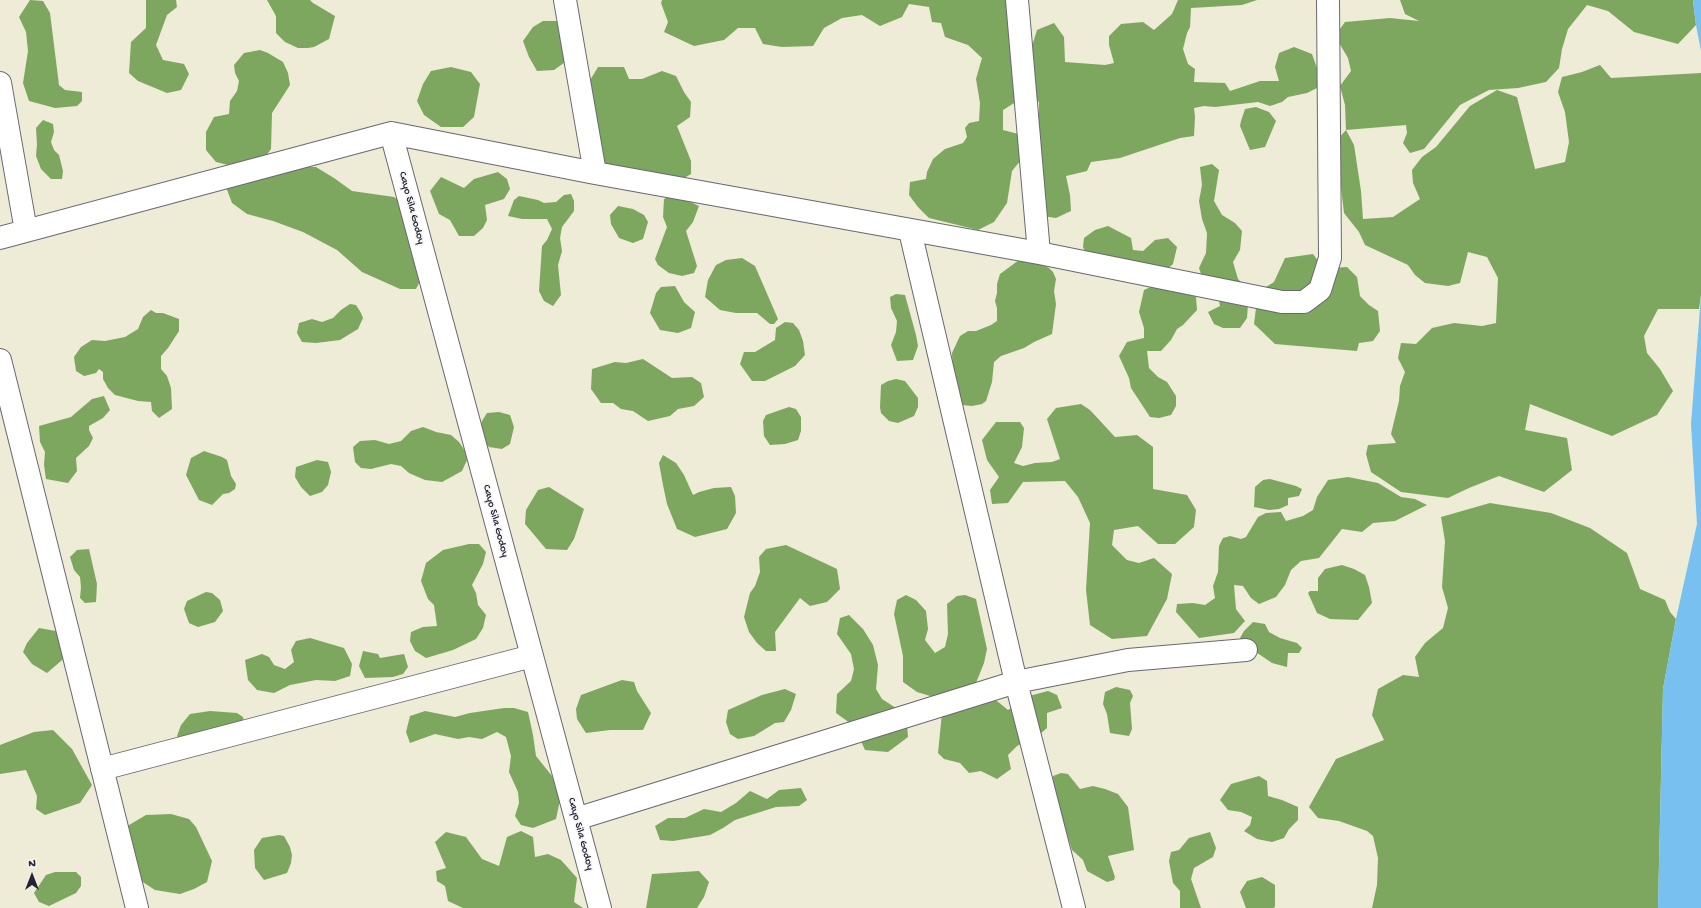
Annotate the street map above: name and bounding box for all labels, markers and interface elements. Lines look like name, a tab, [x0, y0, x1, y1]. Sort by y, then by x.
street label: Cayo Sila Godoy	[395, 170, 427, 246]
street label: Cayo Sila Godoy	[479, 483, 511, 559]
street label: Cayo Sila Godoy	[564, 796, 596, 872]
north arrow	[12, 856, 52, 896]
text: N	[28, 858, 36, 870]

